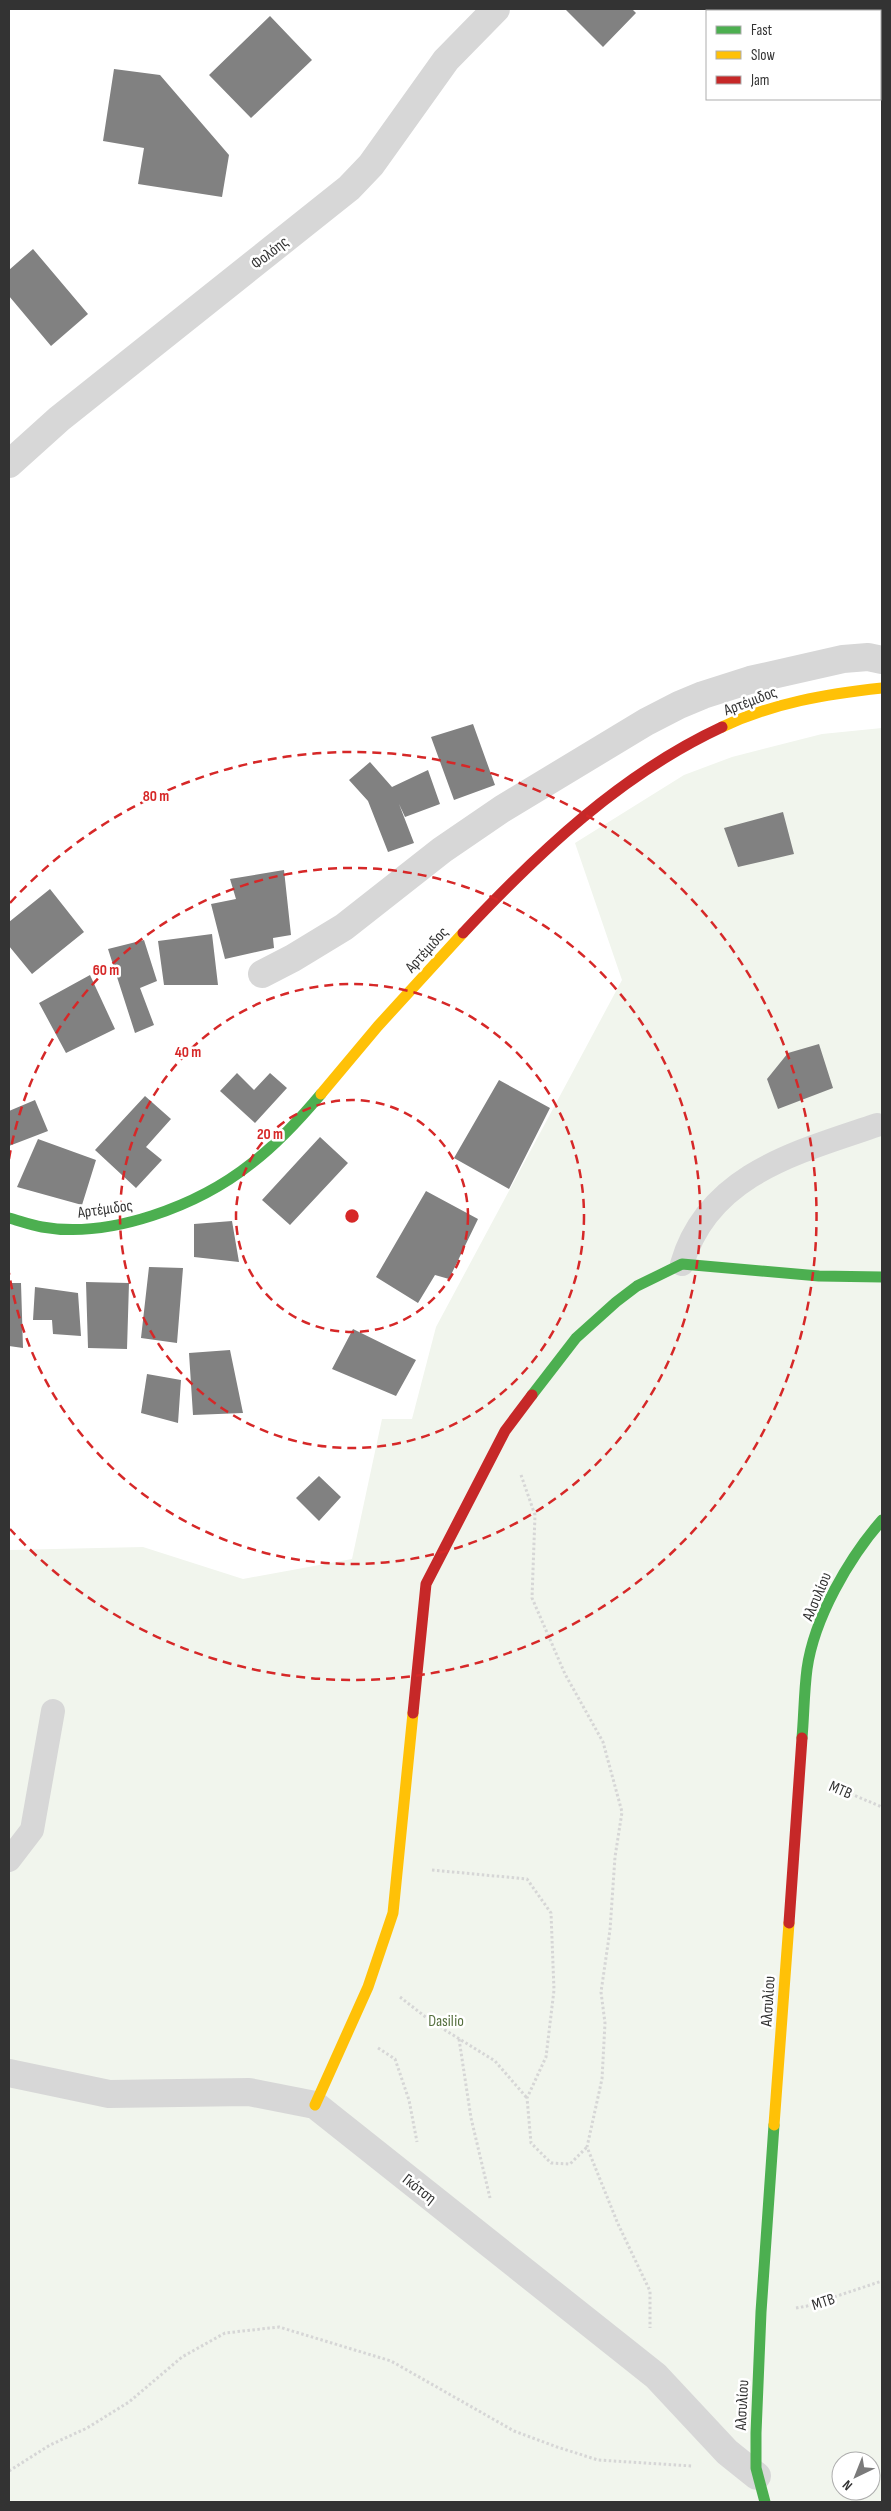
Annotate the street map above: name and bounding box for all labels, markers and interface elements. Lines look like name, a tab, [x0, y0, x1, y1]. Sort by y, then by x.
legend	[706, 10, 881, 100]
text: Fast	[751, 21, 773, 40]
text: Slow	[751, 46, 775, 65]
text: Jam	[750, 71, 769, 90]
street label: Φολόης	[247, 233, 293, 274]
street label: Αρτέμιδος	[720, 683, 780, 721]
text: 80 m	[143, 787, 169, 806]
street label: Αρτέμιδος	[401, 923, 453, 978]
text: 60 m	[93, 961, 119, 980]
text: 40 m	[175, 1043, 201, 1062]
text: 20 m	[257, 1125, 283, 1144]
street label: Αρτέμιδος	[76, 1196, 134, 1223]
centre of rings	[343, 1207, 361, 1225]
street label: Αλσυλίου	[798, 1570, 836, 1625]
street label: MTB	[826, 1777, 855, 1804]
street label: Αλσυλίου	[757, 1975, 780, 2028]
park label: Dasilio	[428, 2012, 464, 2031]
street label: Γκότση	[399, 2170, 440, 2208]
street label: MTB	[810, 2290, 837, 2315]
street label: Αλσυλίου	[732, 2379, 753, 2432]
north arrow	[831, 2451, 881, 2501]
text: N	[839, 2476, 856, 2494]

